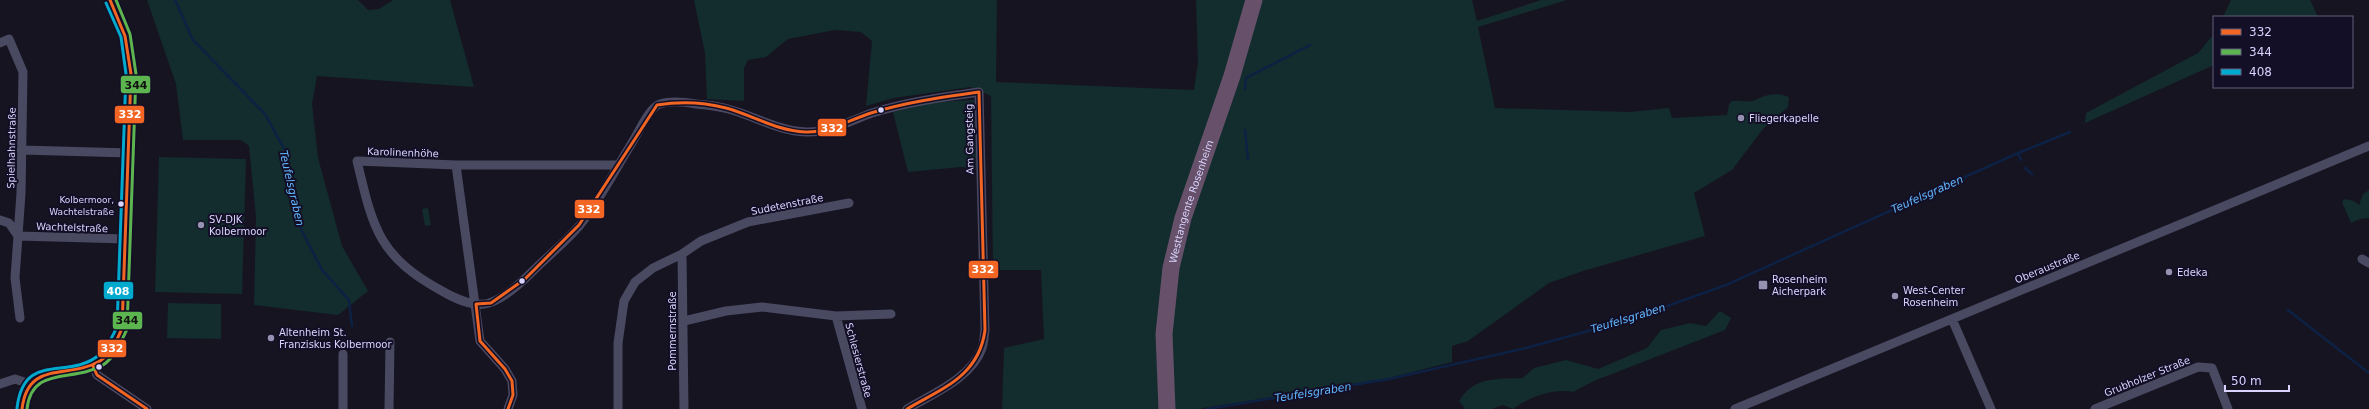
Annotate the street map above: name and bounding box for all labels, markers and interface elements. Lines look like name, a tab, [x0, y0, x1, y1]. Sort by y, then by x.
legend	[2213, 16, 2353, 88]
text: 332	[2249, 25, 2272, 39]
text: 344	[2249, 45, 2272, 59]
text: 408	[2249, 65, 2272, 79]
line badge: 344	[120, 75, 151, 94]
text: 344	[125, 79, 148, 92]
street label: Am Gangsteig	[963, 104, 976, 174]
line badge: 332	[114, 105, 145, 124]
unlabelled marker	[876, 105, 886, 115]
street label: Spielhahnstraße	[5, 107, 18, 189]
text: 332	[119, 108, 141, 121]
marker: Fliegerkapelle	[1736, 113, 1746, 123]
place label: Fliegerkapelle	[1749, 113, 1819, 124]
line badge: 332	[817, 118, 847, 137]
text: 332	[821, 122, 843, 135]
street label: Westtangente Rosenheim	[1167, 138, 1216, 264]
street label: Karolinenhöhe	[367, 146, 439, 159]
water label: Teufelsgraben	[276, 149, 307, 227]
water label: Teufelsgraben	[1889, 173, 1965, 216]
street label: Sudetenstraße	[750, 192, 824, 217]
place label: Kolbermoor, Wachtelstraße	[49, 195, 114, 217]
marker: Kolbermoor, Wachtelstraße	[116, 199, 126, 209]
line badge: 332	[574, 199, 605, 219]
text: 332	[578, 203, 600, 216]
place label: SV-DJK Kolbermoor	[209, 214, 267, 237]
marker: SV-DJK Kolbermoor	[196, 220, 206, 230]
street label: Wachtelstraße	[36, 221, 108, 234]
street label: Oberaustraße	[2013, 249, 2081, 285]
line badge: 332	[968, 260, 999, 279]
text: 332	[972, 263, 994, 276]
marker: Edeka	[2164, 267, 2174, 277]
place label: Edeka	[2177, 267, 2208, 278]
place label: Rosenheim Aicherpark	[1772, 274, 1827, 297]
unlabelled marker	[517, 276, 527, 286]
marker: Rosenheim Aicherpark	[1757, 279, 1769, 291]
line badge: 408	[103, 281, 134, 300]
text: 408	[107, 285, 129, 298]
place label: West-Center Rosenheim	[1903, 285, 1966, 308]
street label: Pommernstraße	[667, 291, 678, 371]
marker: West-Center Rosenheim	[1890, 291, 1900, 301]
water label: Teufelsgraben	[1589, 301, 1667, 336]
line badge: 344	[112, 311, 143, 330]
text: 344	[116, 314, 139, 327]
street label: Schlesierstraße	[843, 321, 874, 399]
place label: Altenheim St. Franziskus Kolbermoor	[279, 327, 392, 350]
marker: Altenheim St. Franziskus Kolbermoor	[266, 333, 276, 343]
line badge: 332	[97, 339, 127, 358]
text: 332	[101, 342, 123, 355]
street label: Grubholzer Straße	[2103, 354, 2192, 399]
unlabelled marker	[94, 362, 104, 372]
scale bar	[2225, 367, 2289, 393]
text: 50 m	[2231, 374, 2262, 388]
water label: Teufelsgraben	[1274, 380, 1352, 405]

